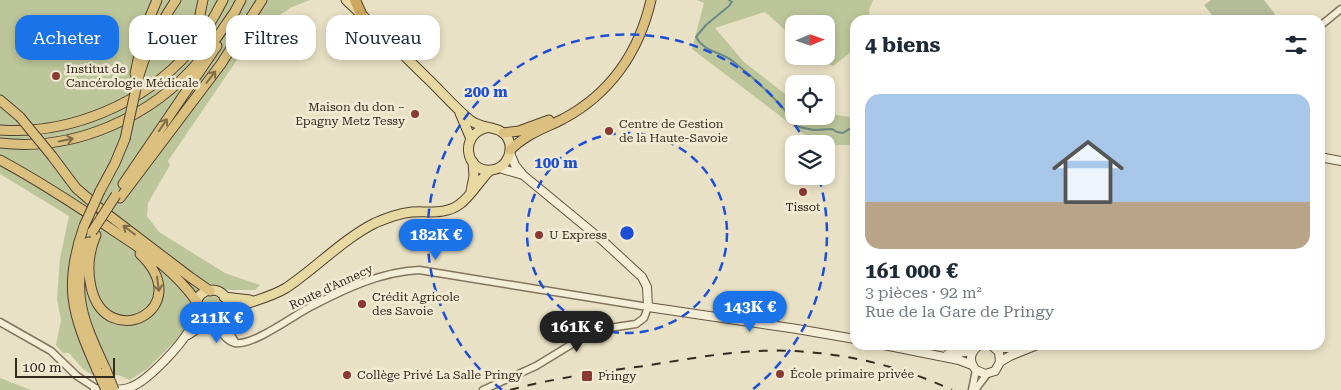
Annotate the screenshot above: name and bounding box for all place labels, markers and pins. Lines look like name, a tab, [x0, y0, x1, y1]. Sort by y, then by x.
place label: Institut de Cancérologie Médicale	[66, 62, 199, 90]
marker: Institut de Cancérologie Médicale	[50, 70, 62, 82]
place label: Maison du don – Epagny Metz Tessy	[295, 100, 406, 128]
marker: Maison du don – Epagny Metz Tessy	[409, 108, 421, 120]
place label: Centre de Gestion de la Haute-Savoie	[619, 117, 728, 145]
marker: Centre de Gestion de la Haute-Savoie	[603, 125, 615, 137]
marker: Tissot	[797, 186, 809, 198]
place label: Tissot	[785, 200, 821, 214]
pin: 182K €	[395, 218, 477, 261]
centre of rings	[618, 224, 636, 242]
place label: U Express	[549, 228, 607, 242]
marker: U Express	[533, 229, 545, 241]
place label: Crédit Agricole des Savoie	[372, 290, 460, 318]
pin: 143K €	[709, 290, 791, 333]
marker: Crédit Agricole des Savoie	[356, 298, 368, 310]
pin: 211K €	[176, 302, 258, 344]
pin: 161K €	[536, 310, 618, 353]
place label: École primaire privée	[790, 367, 914, 381]
place label: Collège Privé La Salle Pringy	[357, 368, 523, 382]
marker: École primaire privée	[774, 368, 786, 380]
marker: Collège Privé La Salle Pringy	[341, 369, 353, 381]
marker: Pringy	[580, 369, 594, 383]
place label: Pringy	[598, 369, 637, 383]

